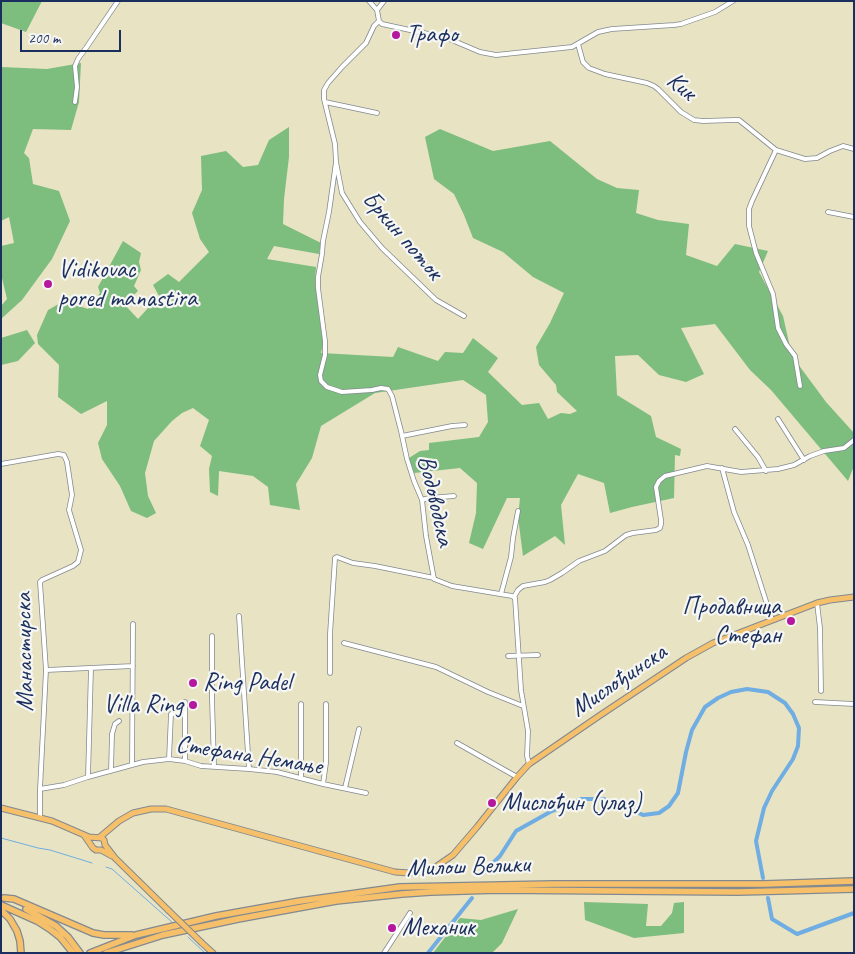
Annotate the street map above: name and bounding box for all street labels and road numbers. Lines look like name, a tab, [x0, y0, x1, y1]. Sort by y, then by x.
street label: Кик	[660, 66, 702, 108]
street label: Бркин поток	[355, 185, 449, 287]
street label: Водоводска	[410, 453, 460, 549]
street label: Манастирска	[9, 592, 41, 712]
street label: Мислођинска	[565, 638, 673, 724]
street label: Стефана Немање	[174, 730, 324, 782]
street label: Милош Велики	[406, 850, 530, 884]

